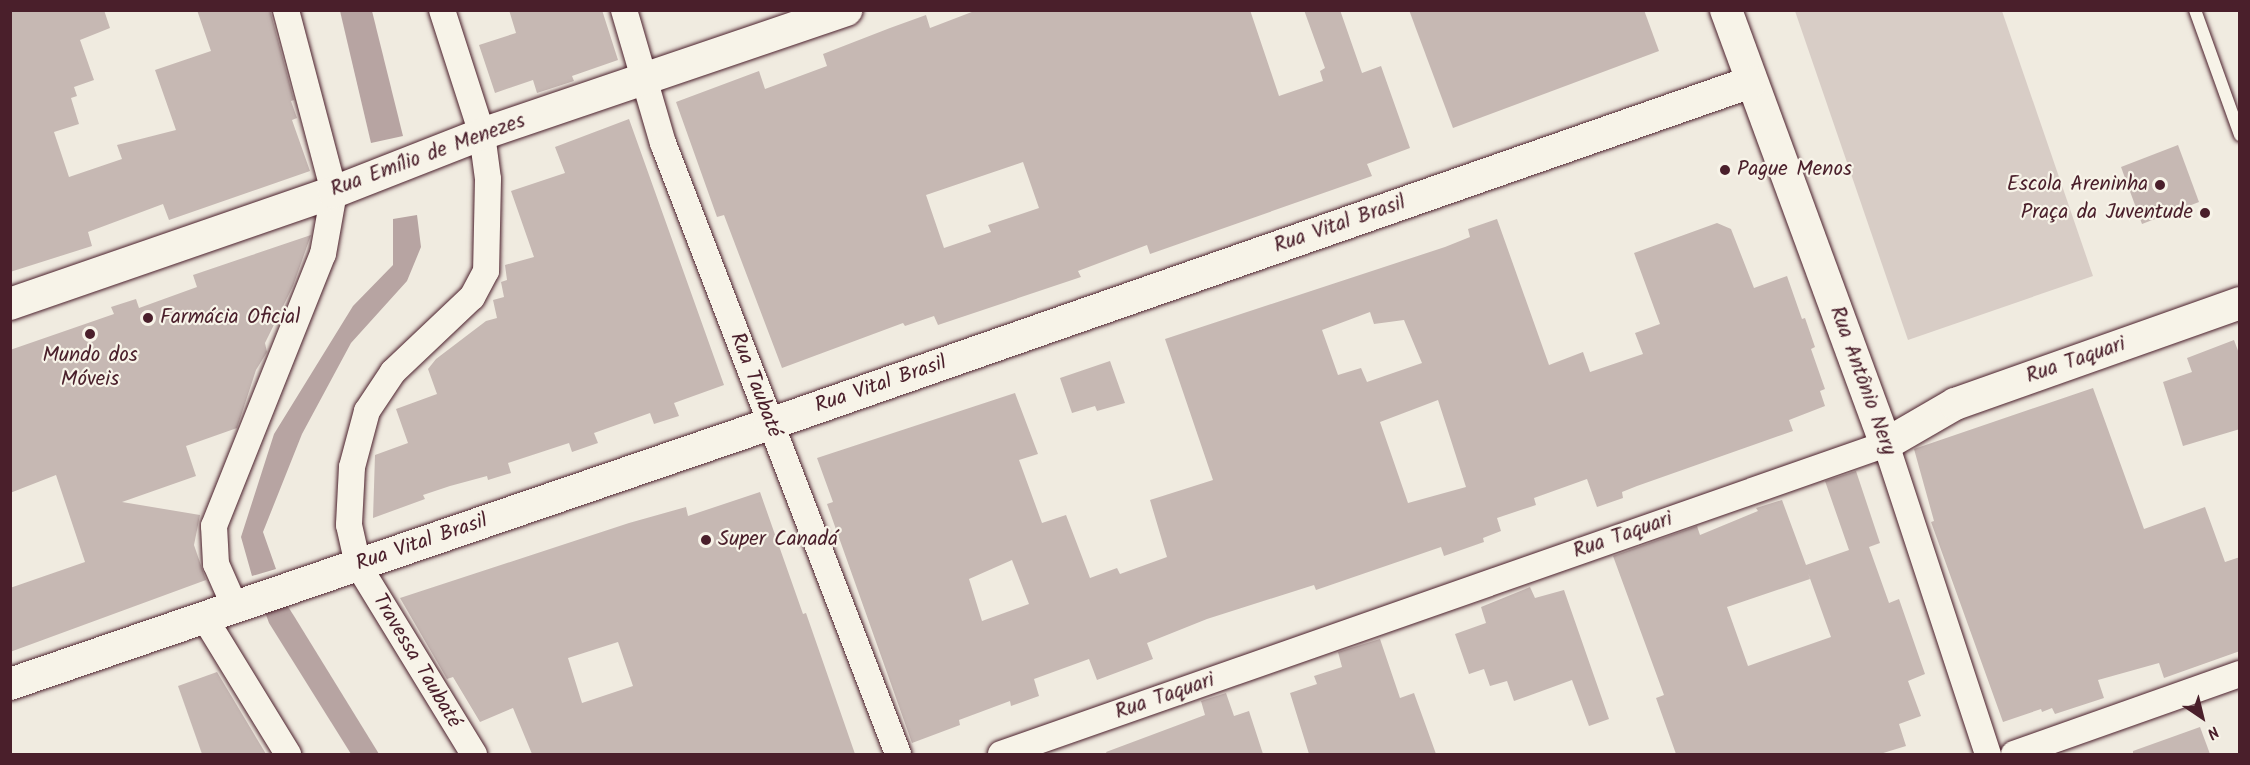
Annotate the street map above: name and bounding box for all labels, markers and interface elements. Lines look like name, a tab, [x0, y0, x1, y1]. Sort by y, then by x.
street label: Rua Emílio de Menezes	[327, 109, 529, 203]
place label: Pague Menos	[1737, 157, 1852, 183]
marker: Pague Menos	[1718, 163, 1732, 177]
place label: Escola Areninha	[2007, 172, 2148, 198]
marker: Escola Areninha	[2153, 178, 2167, 192]
street label: Rua Vital Brasil	[1271, 191, 1409, 259]
place label: Praça da Juventude	[2021, 200, 2193, 226]
marker: Praça da Juventude	[2198, 206, 2212, 220]
street label: Rua Antônio Nery	[1823, 303, 1901, 459]
place label: Farmácia Oficial	[160, 305, 300, 331]
marker: Farmácia Oficial	[141, 311, 155, 325]
marker: Mundo dos Móveis	[83, 327, 97, 341]
street label: Rua Taubaté	[724, 329, 786, 441]
street label: Rua Taquari	[2023, 332, 2129, 390]
place label: Mundo dos Móveis	[42, 343, 138, 393]
street label: Rua Vital Brasil	[812, 351, 950, 419]
street label: Rua Taquari	[1570, 507, 1676, 565]
street label: Rua Vital Brasil	[353, 509, 491, 577]
place label: Super Canadá	[718, 527, 838, 553]
marker: Super Canadá	[699, 533, 713, 547]
street label: Travessa Taubaté	[366, 589, 466, 733]
street label: Rua Taquari	[1112, 668, 1218, 726]
north arrow	[2172, 687, 2232, 747]
text: N	[2201, 719, 2224, 745]

